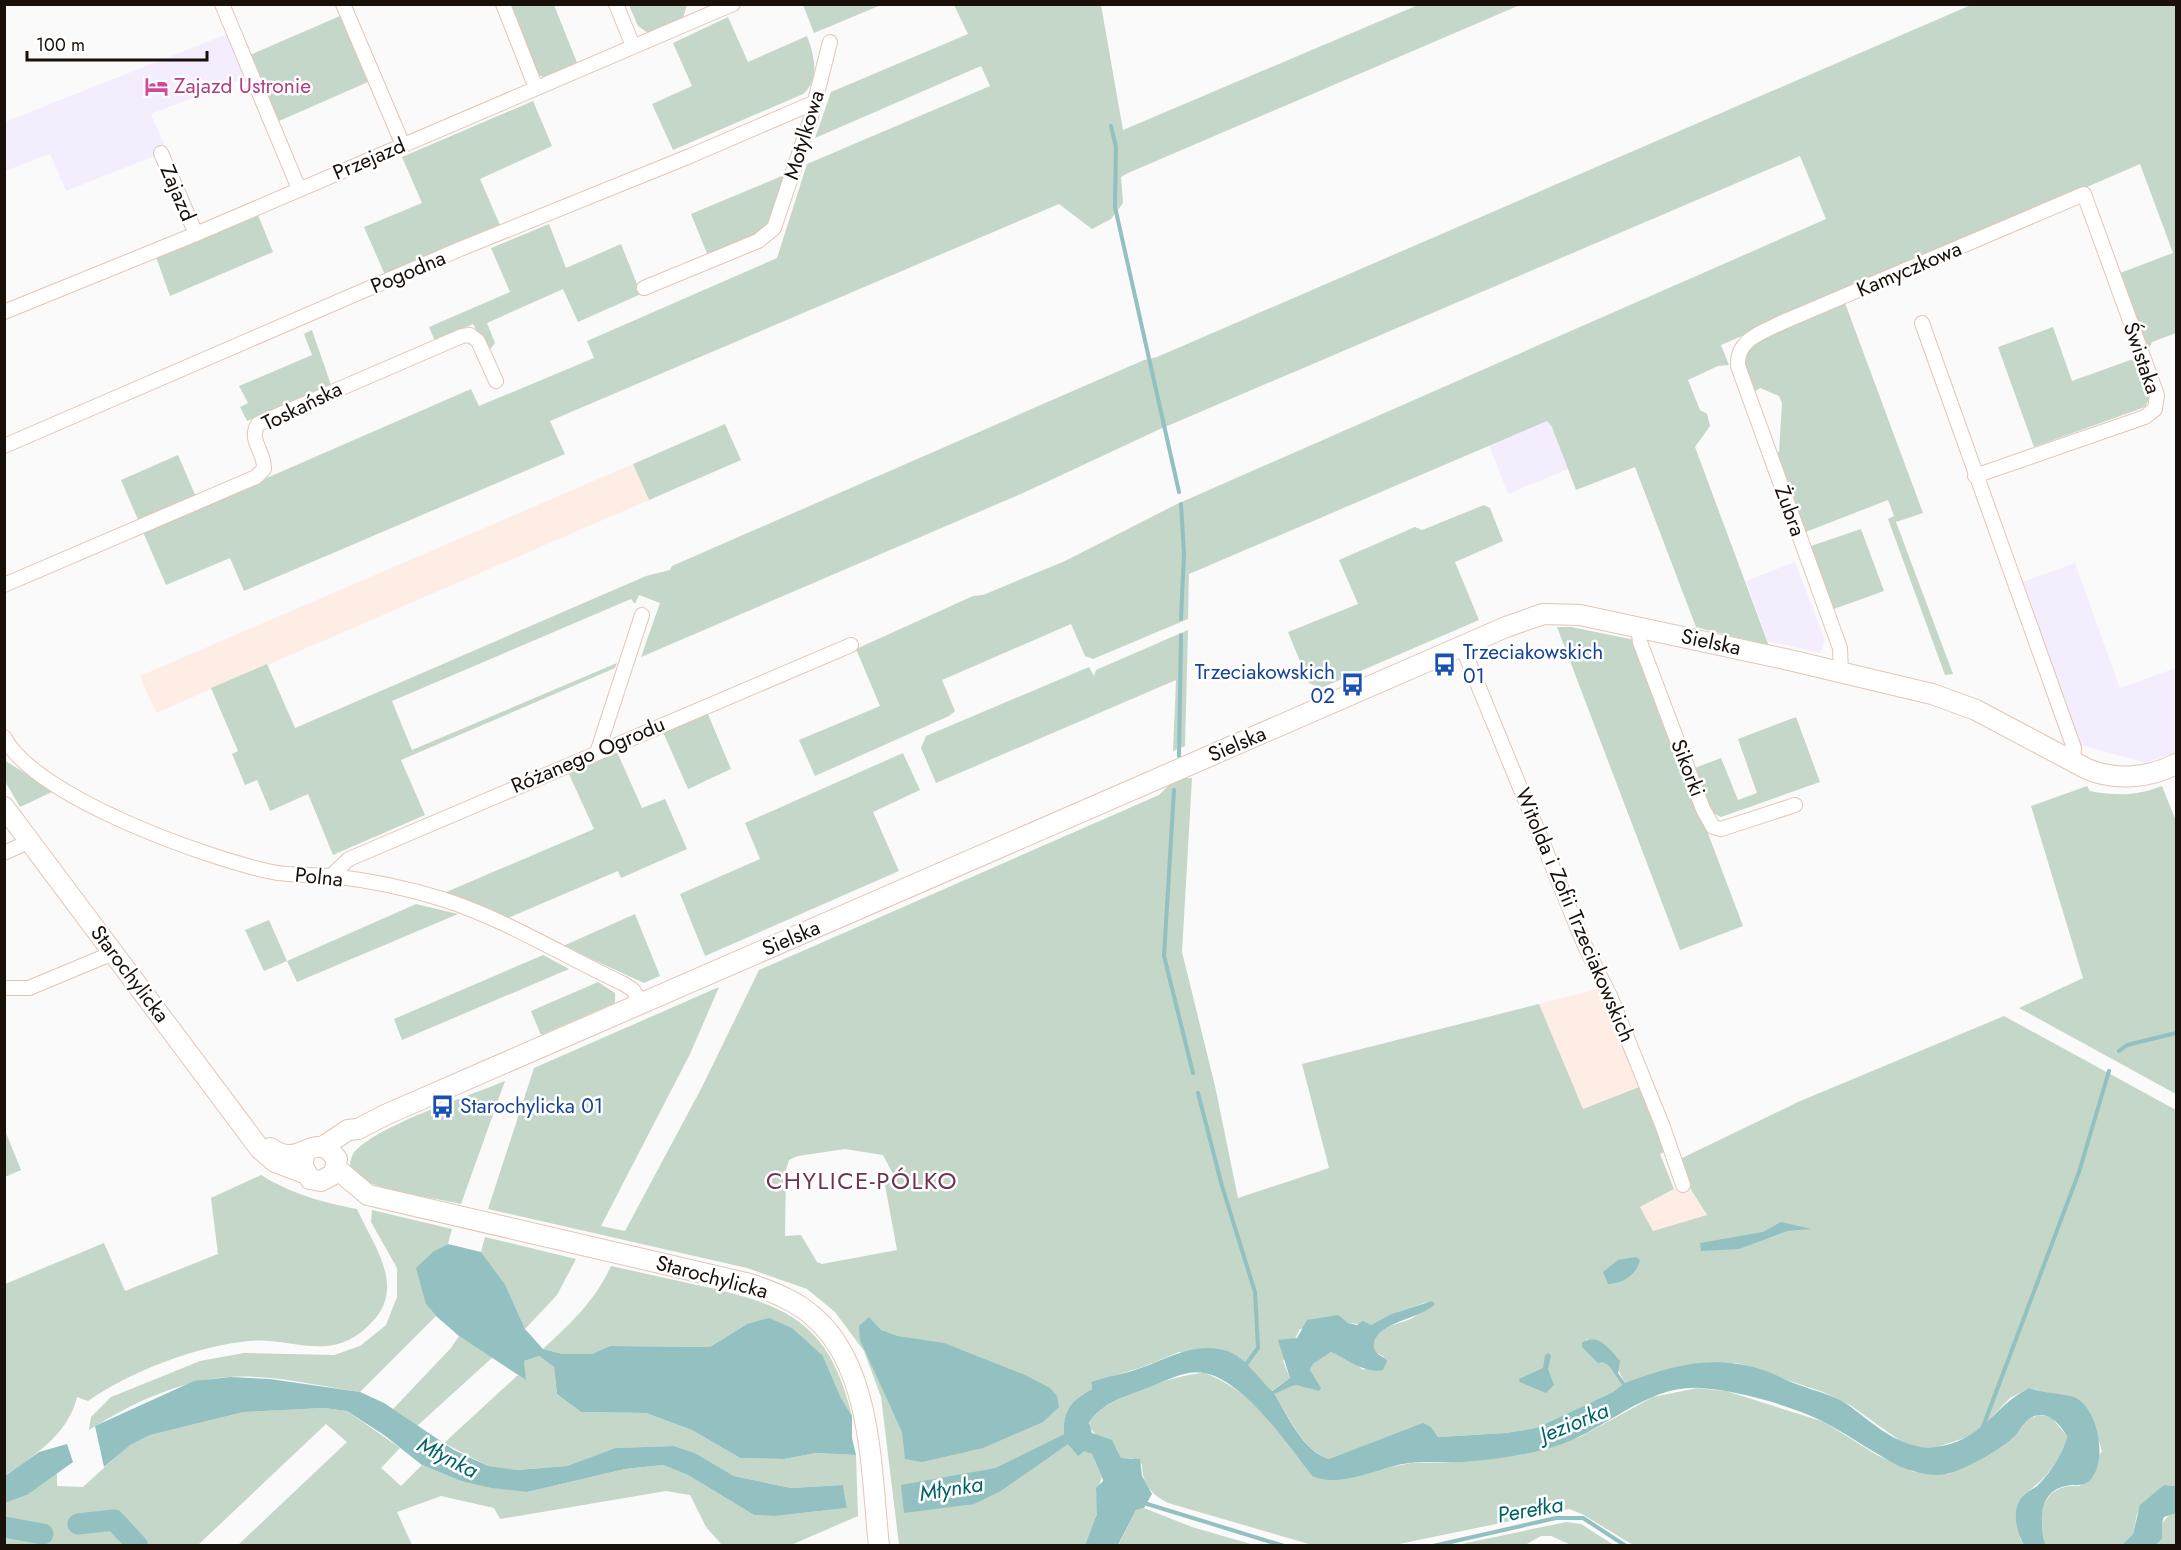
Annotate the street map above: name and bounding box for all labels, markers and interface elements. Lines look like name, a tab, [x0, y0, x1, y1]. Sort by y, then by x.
scale bar	[27, 24, 207, 62]
text: 100 m	[36, 32, 85, 58]
place label: Zajazd Ustronie	[174, 71, 311, 101]
hotel icon: Zajazd Ustronie	[143, 73, 169, 99]
street label: Motylkowa	[776, 87, 832, 183]
street label: Przejazd	[328, 130, 410, 188]
street label: Zajazd	[153, 160, 203, 226]
street label: Kamyczkowa	[1852, 233, 1966, 305]
street label: Pogodna	[366, 243, 450, 301]
street label: Świstaka	[2116, 318, 2168, 398]
street label: Toskańska	[257, 374, 347, 438]
street label: Żubra	[1767, 482, 1813, 540]
street label: Sielska	[1678, 621, 1744, 663]
place label: Trzeciakowskich 01	[1463, 637, 1603, 691]
bus stop icon: Trzeciakowskich 01	[1432, 651, 1458, 677]
place label: Trzeciakowskich 02	[1195, 657, 1335, 711]
bus stop icon: Trzeciakowskich 02	[1340, 671, 1366, 697]
street label: Różanego Ogrodu	[506, 709, 670, 801]
street label: Sielska	[1203, 718, 1271, 770]
street label: Sikorki	[1663, 735, 1713, 801]
street label: Witolda i Zofii Trzeciakowskich	[1508, 783, 1642, 1047]
street label: Polna	[293, 860, 345, 894]
street label: Sielska	[757, 912, 825, 964]
street label: Starochylicka	[83, 919, 177, 1029]
place label: Starochylicka 01	[460, 1091, 603, 1121]
bus stop icon: Starochylicka 01	[429, 1093, 455, 1119]
district label: CHYLICE-PÓLKO	[766, 1163, 958, 1198]
street label: Starochylicka	[653, 1248, 771, 1306]
water label: Jeziorka	[1531, 1394, 1613, 1452]
water label: Młynka	[412, 1428, 484, 1486]
water label: Młynka	[917, 1467, 985, 1509]
water label: Perełka	[1494, 1487, 1566, 1531]

